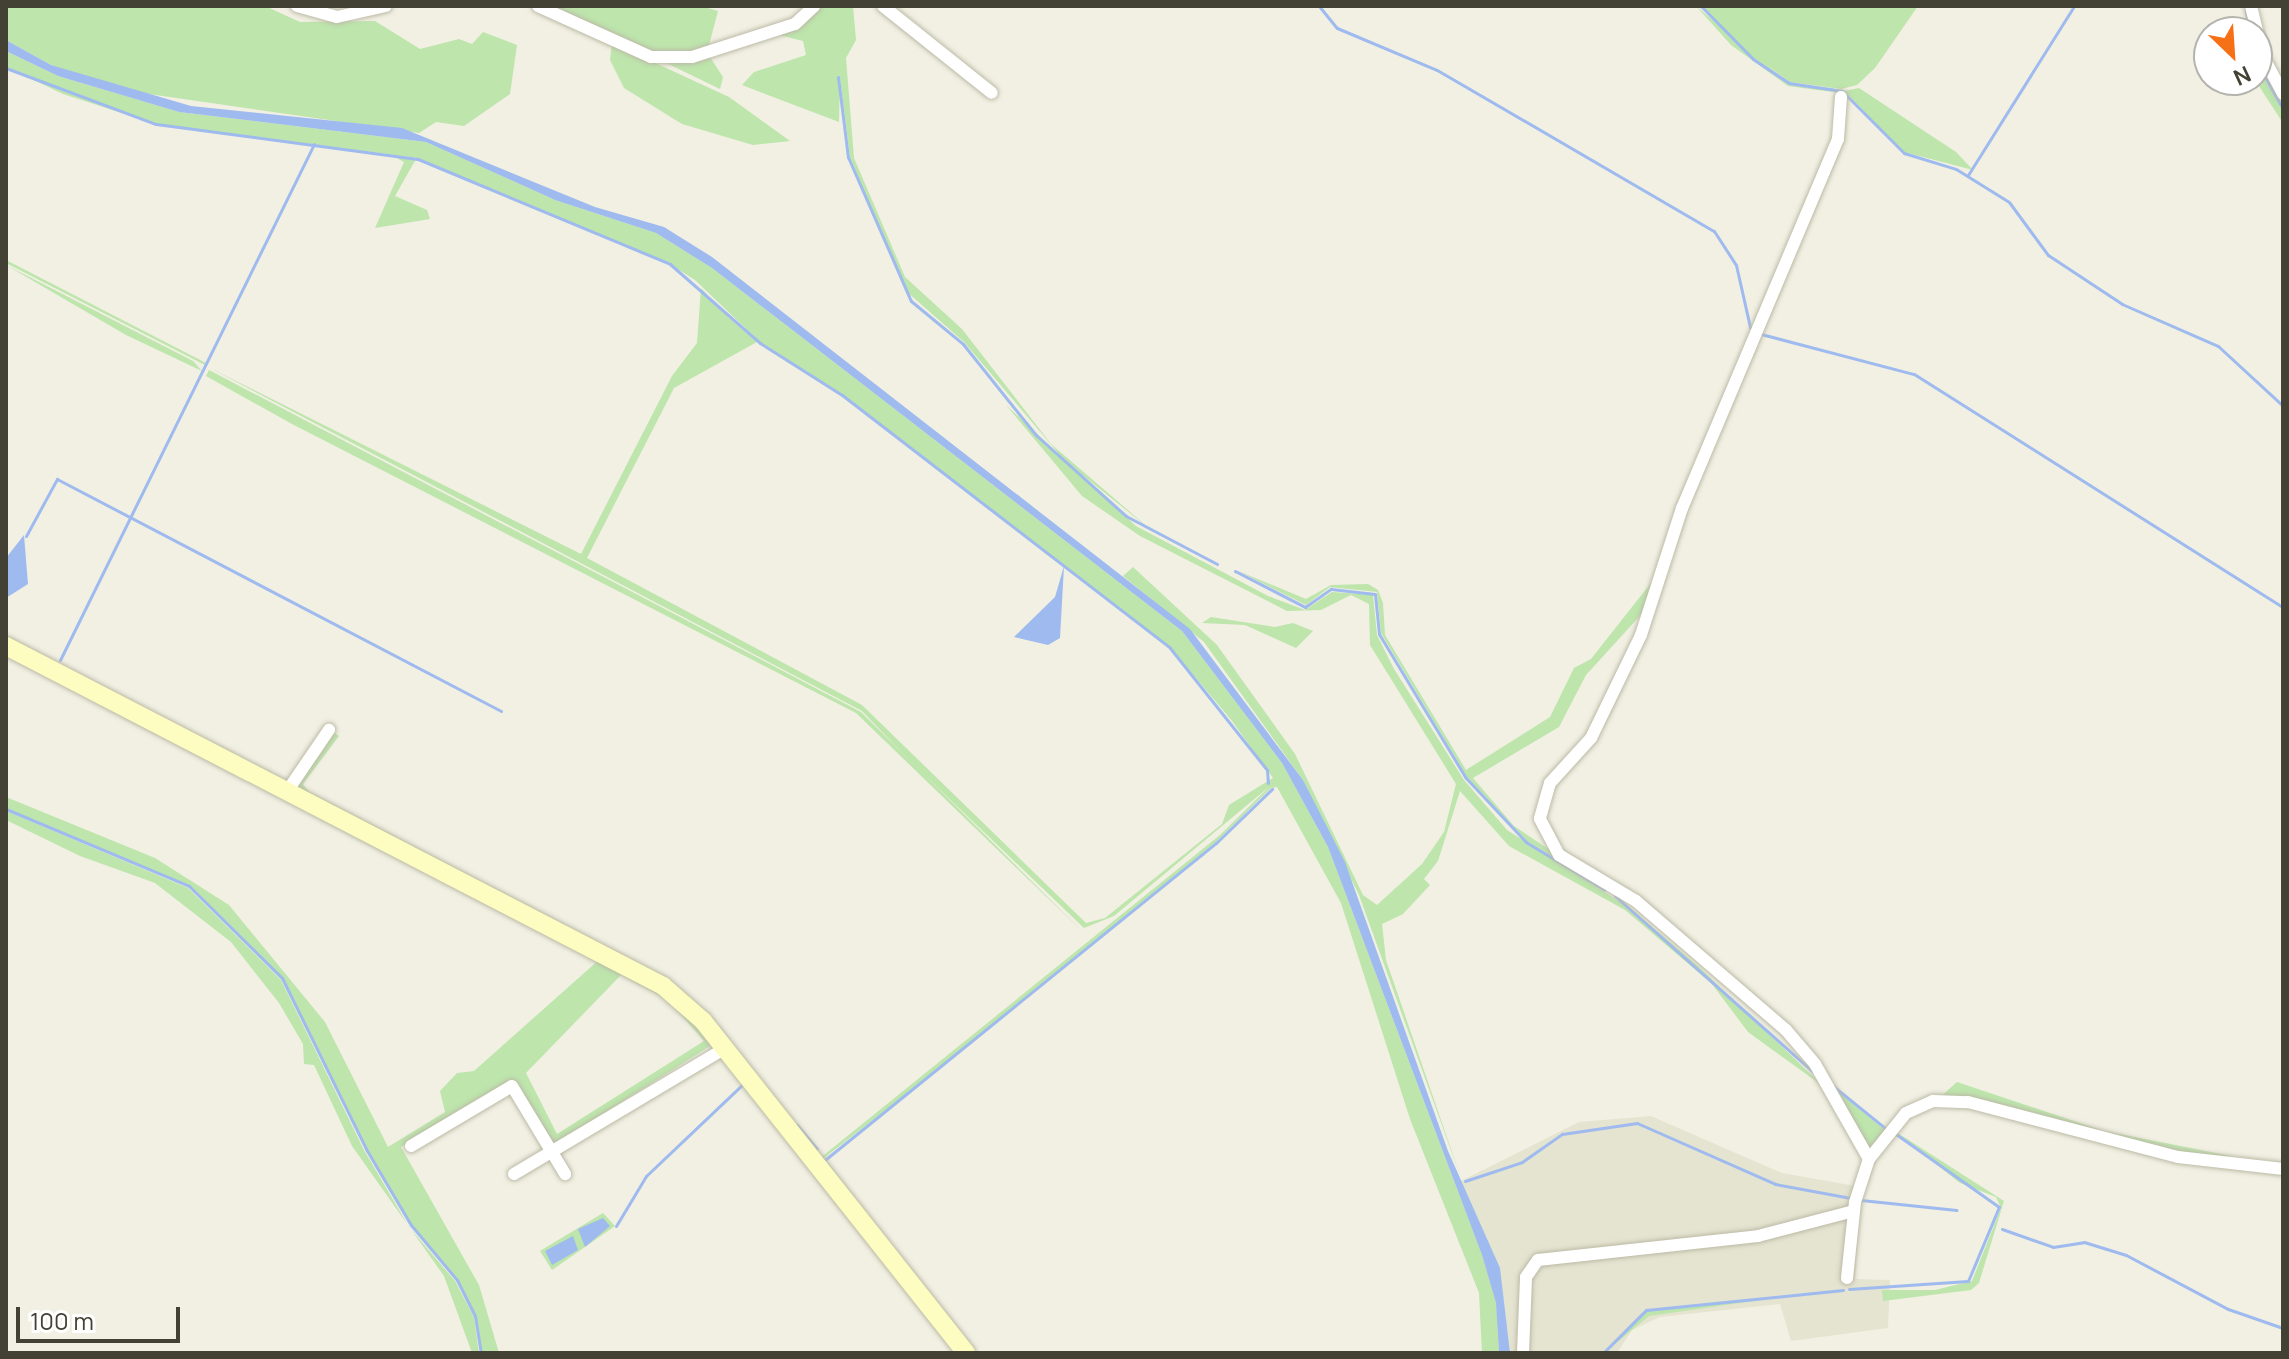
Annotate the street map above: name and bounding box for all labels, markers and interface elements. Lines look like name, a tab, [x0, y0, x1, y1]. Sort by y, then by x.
north arrow	[2193, 16, 2273, 96]
text: N	[2229, 59, 2256, 93]
scale bar	[20, 1291, 184, 1341]
text: 100 m	[30, 1304, 94, 1337]

